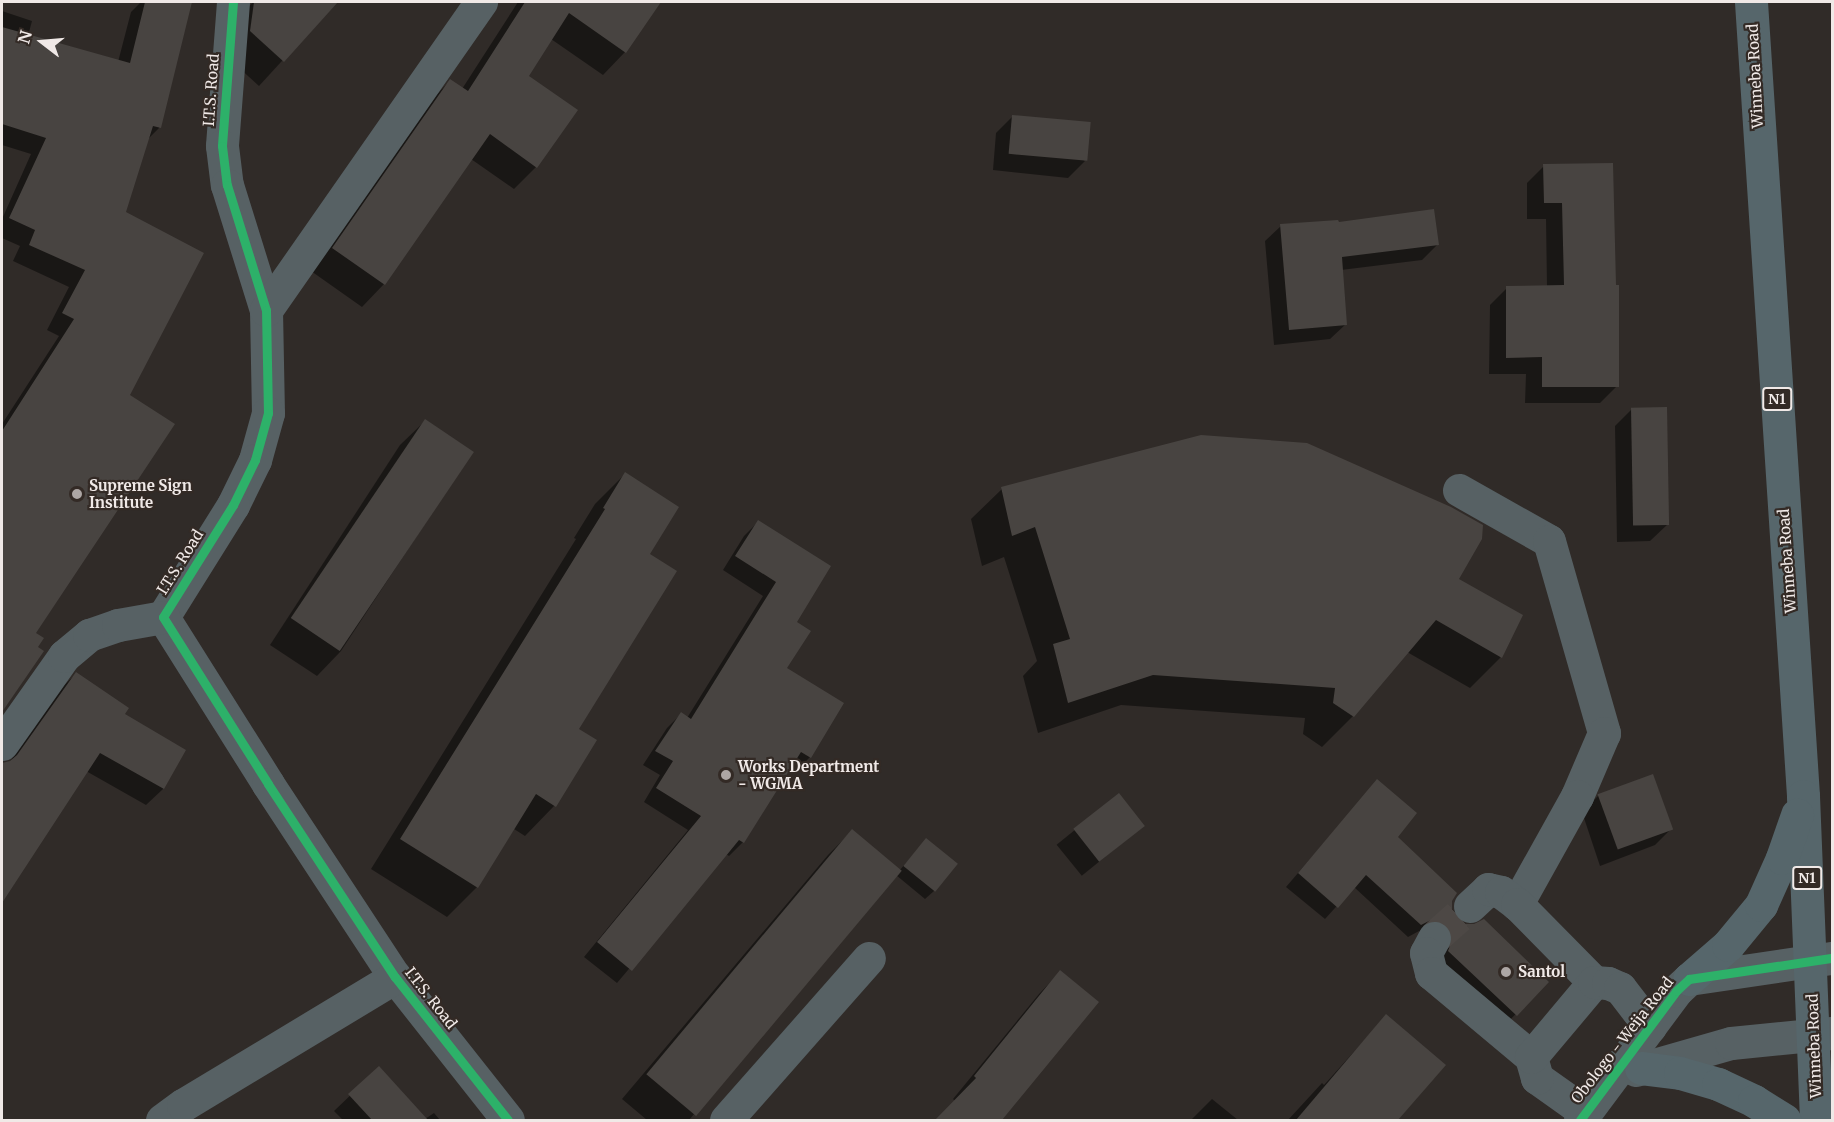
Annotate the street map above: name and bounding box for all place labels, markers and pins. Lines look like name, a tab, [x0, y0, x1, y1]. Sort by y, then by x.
place label: Supreme Sign Institute	[89, 476, 192, 511]
marker: Supreme Sign Institute	[70, 487, 84, 501]
place label: Works Department - WGMA	[738, 757, 879, 792]
marker: Works Department - WGMA	[719, 768, 733, 782]
place label: Santol	[1518, 963, 1565, 981]
marker: Santol	[1499, 965, 1513, 979]

